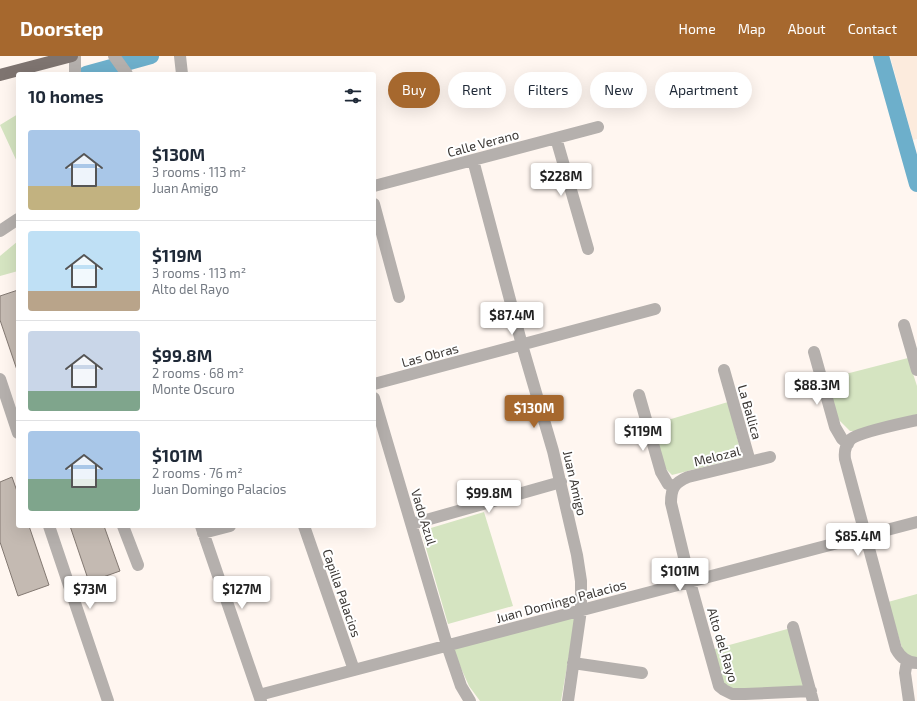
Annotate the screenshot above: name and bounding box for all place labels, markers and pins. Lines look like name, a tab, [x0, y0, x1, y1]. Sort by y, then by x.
pin: $228M	[533, 163, 589, 197]
pin: $87.4M	[479, 302, 545, 336]
pin: $88.3M	[784, 372, 850, 406]
pin: $130M	[506, 395, 562, 429]
pin: $119M	[615, 418, 671, 452]
pin: $99.8M	[456, 480, 522, 514]
pin: $85.4M	[825, 523, 891, 557]
pin: $101M	[652, 558, 708, 592]
pin: $73M	[66, 576, 114, 610]
pin: $127M	[214, 576, 270, 610]

